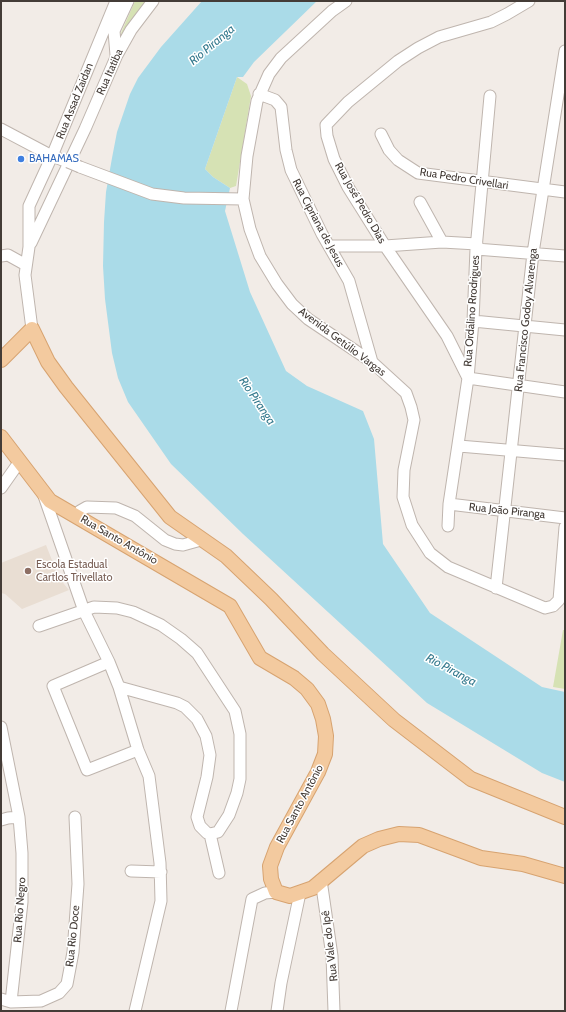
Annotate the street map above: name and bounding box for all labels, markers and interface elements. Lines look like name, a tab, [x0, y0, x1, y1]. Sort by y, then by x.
water label: Rio Piranga	[186, 22, 238, 68]
street label: Rua Itatiba	[94, 47, 126, 97]
street label: Rua Assad Zaidan	[54, 61, 96, 141]
place label: BAHAMAS	[29, 152, 79, 166]
marker: BAHAMAS	[16, 154, 26, 164]
street label: Rua José Pedro Dias	[331, 160, 389, 246]
street label: Rua Pedro Crivellari	[419, 165, 509, 193]
street label: Rua Cipriana de Jesus	[289, 177, 347, 269]
street label: Rua Francisco Godoy Alvarenga	[512, 247, 540, 393]
street label: Rua Ordalino Rrodrigues	[462, 255, 482, 367]
street label: Avenida Getúlio Vargas	[296, 305, 388, 379]
water label: Rio Piranga	[236, 374, 278, 428]
street label: Rua João Piranga	[468, 500, 546, 522]
street label: Rua Santo Antônio	[78, 513, 160, 567]
place label: Escola Estadual Cartlos Trivellato	[36, 558, 113, 584]
marker: Escola Estadual Cartlos Trivellato	[23, 566, 33, 576]
water label: Rio Piranga	[423, 651, 479, 689]
street label: Rua Santo Antônio	[274, 762, 326, 846]
street label: Rua Rio Negro	[11, 877, 29, 943]
street label: Rua Rio Doce	[63, 904, 83, 968]
street label: Rua Vale do Ipê	[319, 910, 341, 982]

